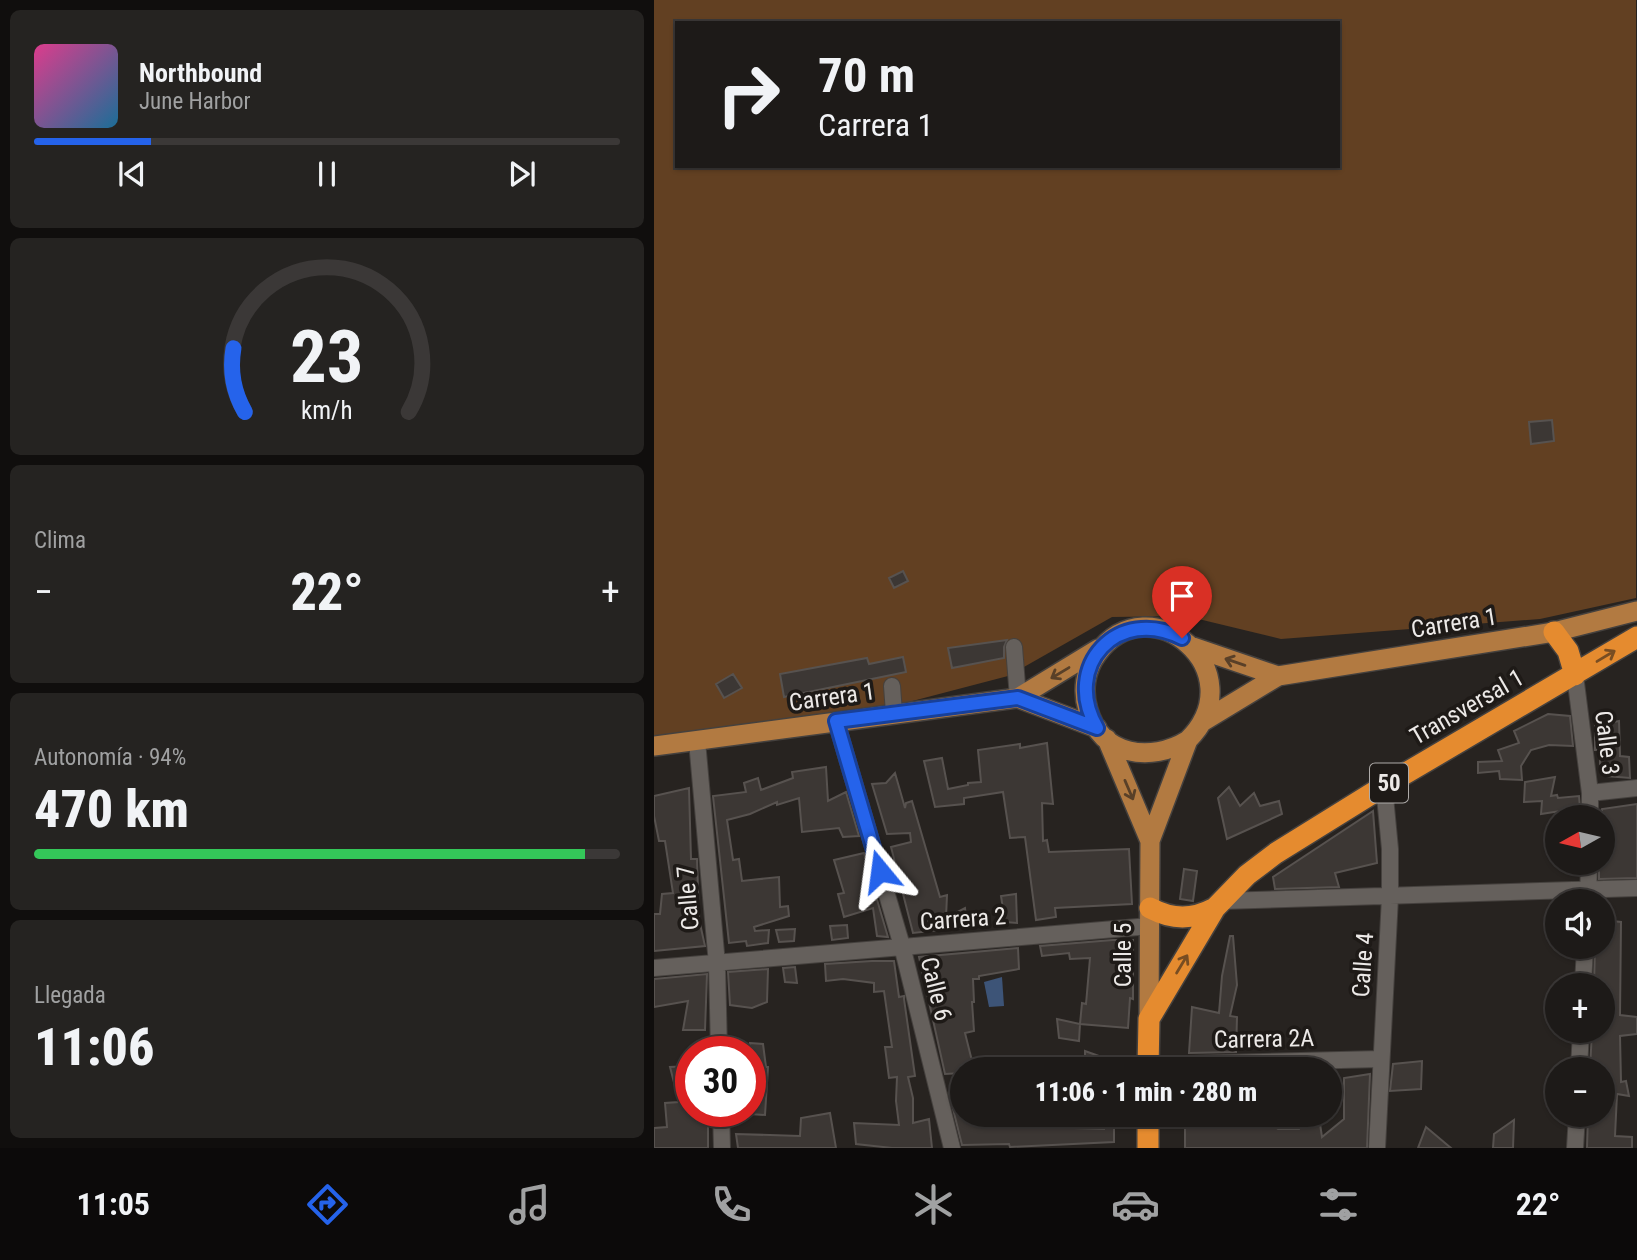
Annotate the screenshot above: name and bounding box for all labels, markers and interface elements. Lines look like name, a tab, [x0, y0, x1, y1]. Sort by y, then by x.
text: 70 m	[818, 47, 915, 104]
icon: right	[703, 49, 794, 140]
text: Northbound	[139, 58, 262, 88]
text: June Harbor	[139, 88, 251, 115]
text: Carrera 1	[818, 106, 933, 144]
icon: previous	[113, 155, 151, 193]
icon: pause	[308, 155, 346, 193]
icon: next	[503, 155, 541, 193]
text: 23	[290, 315, 364, 401]
text: km/h	[301, 396, 353, 425]
text: Clima	[34, 527, 86, 554]
text: 22°	[290, 562, 364, 623]
pin	[1152, 566, 1212, 638]
text: −	[34, 570, 53, 614]
text: +	[601, 570, 620, 614]
icon: arrive	[1163, 577, 1201, 615]
street label: Carrera 1	[1409, 602, 1499, 644]
one-way arrow	[1596, 649, 1616, 663]
one-way arrow	[1225, 655, 1247, 667]
street label: Transversal 1	[1405, 663, 1529, 751]
one-way arrow	[1050, 666, 1070, 680]
street label: Carrera 1	[787, 677, 877, 717]
street label: Calle 3	[1589, 709, 1625, 777]
text: Autonomía · 94%	[34, 744, 186, 771]
road number: 50	[1370, 764, 1408, 803]
text: 470 km	[34, 779, 189, 840]
one-way arrow	[1123, 779, 1136, 800]
north arrow	[1545, 805, 1615, 875]
map controls	[1545, 805, 1615, 1127]
position arrow	[843, 834, 917, 908]
street label: Calle 7	[671, 865, 705, 931]
button: sound	[1545, 889, 1615, 959]
street label: Carrera 2	[919, 902, 1007, 936]
street label: Calle 5	[1109, 923, 1137, 987]
street label: Calle 4	[1347, 932, 1379, 998]
street label: Calle 6	[915, 954, 957, 1024]
one-way arrow	[1175, 954, 1189, 974]
button: +	[1545, 973, 1615, 1043]
text: Llegada	[34, 982, 106, 1009]
text: 11:06	[34, 1017, 154, 1078]
street label: Carrera 2A	[1214, 1024, 1315, 1054]
speed limit sign: 30	[675, 1036, 766, 1127]
button: −	[1545, 1057, 1615, 1127]
text: 11:06 · 1 min · 280 m	[1035, 1077, 1257, 1107]
icon: directions	[303, 1180, 352, 1229]
icon: music	[505, 1180, 554, 1229]
icon: phone	[707, 1180, 756, 1229]
icon: climate	[909, 1180, 958, 1229]
icon: car	[1111, 1180, 1160, 1229]
icon: filters	[1314, 1180, 1363, 1229]
text: 11:05	[77, 1185, 150, 1223]
text: 22°	[1516, 1185, 1560, 1223]

